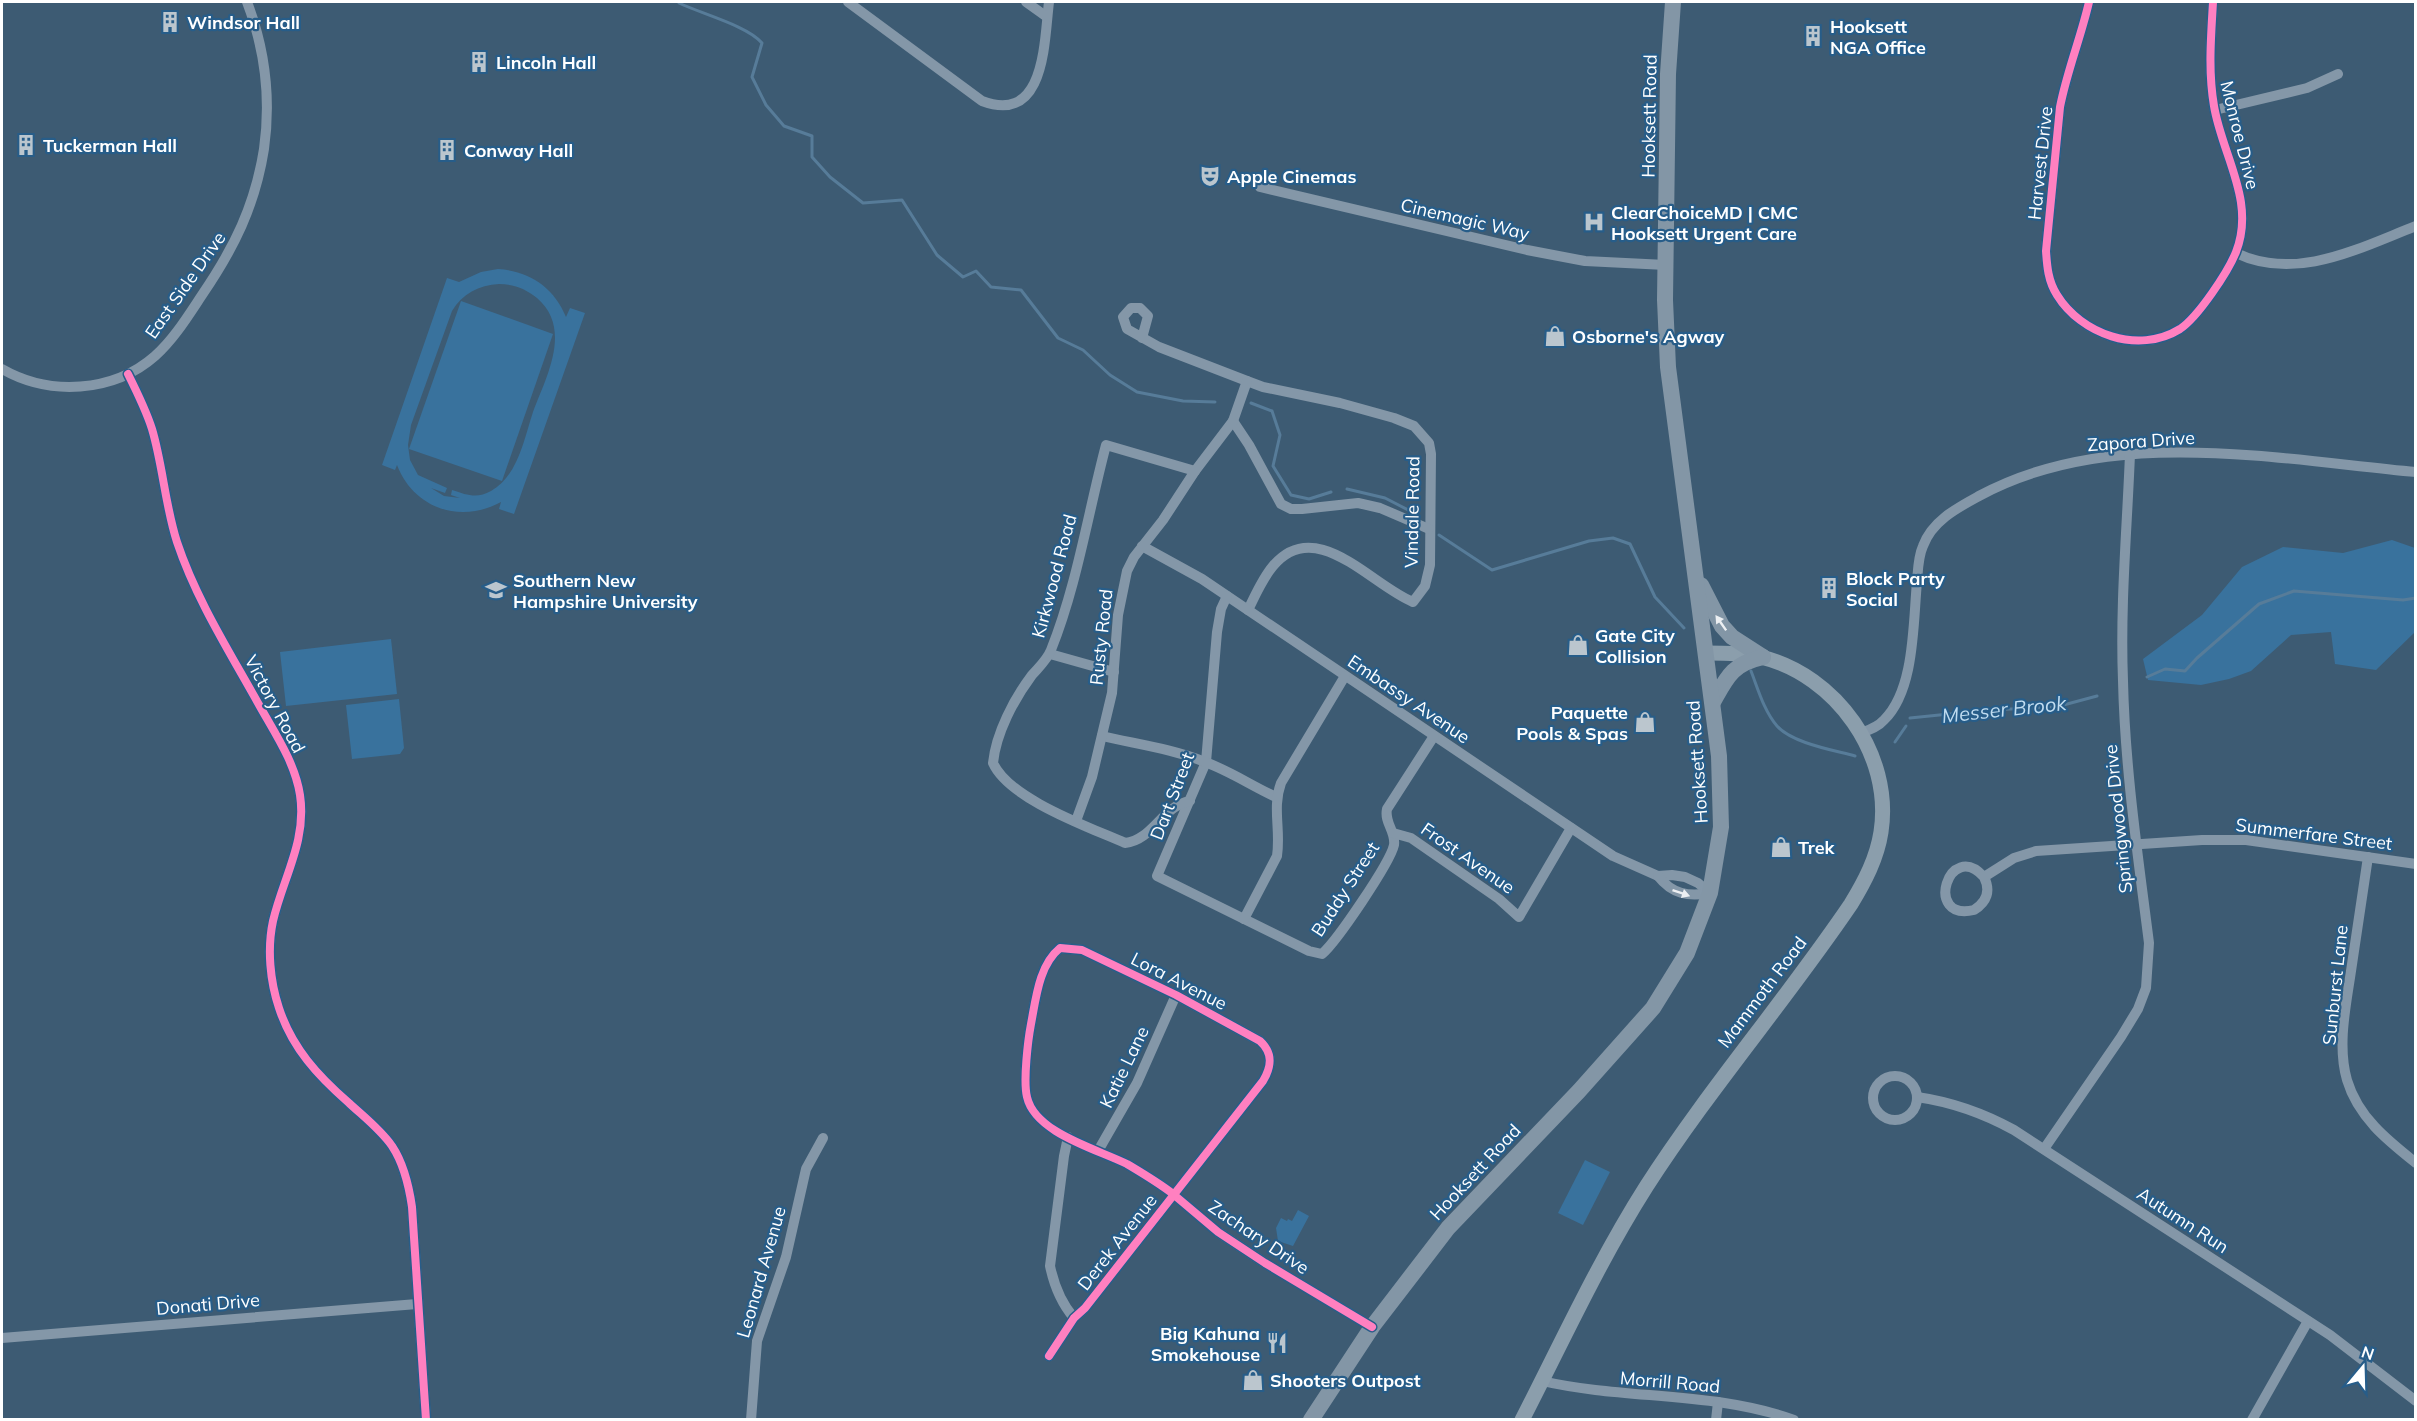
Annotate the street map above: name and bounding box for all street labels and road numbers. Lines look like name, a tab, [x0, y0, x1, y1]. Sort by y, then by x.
street label: Hooksett Road	[1636, 54, 1662, 178]
street label: Monroe Drive	[2215, 78, 2265, 192]
street label: Harvest Drive	[2023, 105, 2057, 221]
street label: Cinemagic Way	[1398, 193, 1532, 245]
street label: East Side Drive	[140, 227, 230, 343]
street label: Zapora Drive	[2086, 426, 2196, 456]
street label: Vindale Road	[1400, 456, 1424, 568]
street label: Kirkwood Road	[1026, 512, 1082, 640]
street label: Rusty Road	[1085, 588, 1117, 686]
street label: Embassy Avenue	[1343, 650, 1475, 748]
street label: Victory Road	[240, 651, 310, 757]
street label: Hooksett Road	[1681, 700, 1713, 824]
street label: Springwood Drive	[2099, 744, 2137, 894]
street label: Dart Street	[1145, 749, 1199, 843]
street label: Summerfare Street	[2234, 813, 2394, 855]
street label: Frost Avenue	[1417, 817, 1519, 899]
street label: Buddy Street	[1306, 837, 1384, 941]
street label: Sunburst Lane	[2317, 924, 2353, 1046]
street label: Mammoth Road	[1713, 932, 1811, 1052]
street label: Lora Avenue	[1127, 947, 1231, 1015]
street label: Katie Lane	[1094, 1022, 1154, 1112]
street label: Hooksett Road	[1425, 1119, 1525, 1225]
street label: Autumn Run	[2133, 1182, 2233, 1258]
street label: Derek Avenue	[1072, 1189, 1162, 1295]
street label: Zachary Drive	[1204, 1195, 1314, 1279]
street label: Leonard Avenue	[731, 1204, 791, 1340]
street label: Donati Drive	[155, 1288, 261, 1320]
street label: Morrill Road	[1619, 1366, 1721, 1398]

